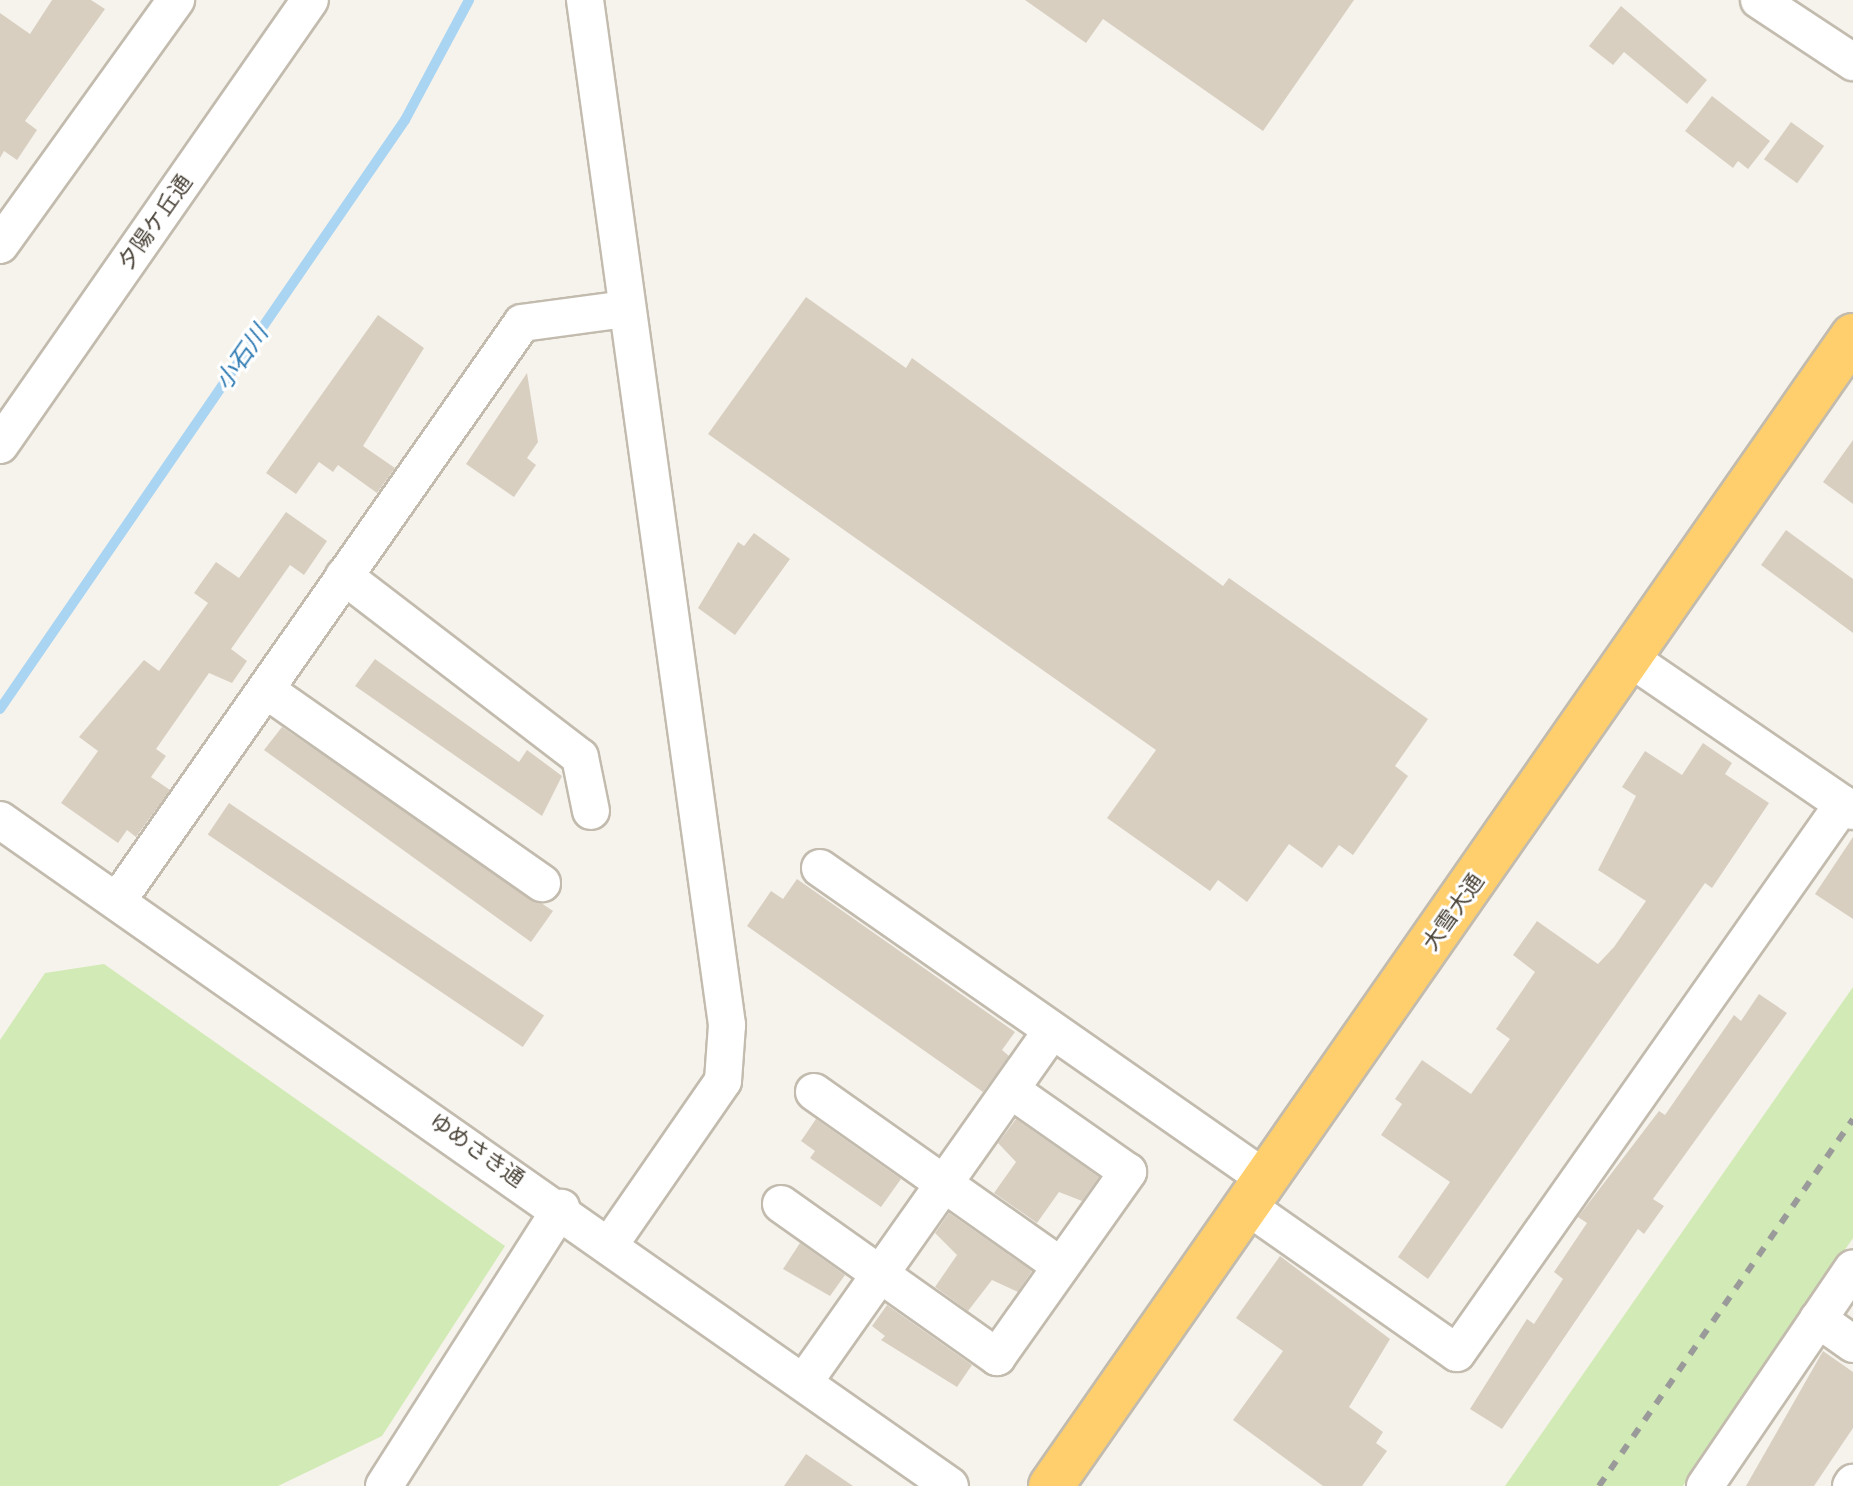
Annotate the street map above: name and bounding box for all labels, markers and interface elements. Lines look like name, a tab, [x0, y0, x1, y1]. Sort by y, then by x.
street label: 夕陽ケ丘通	[113, 169, 197, 275]
water label: 小石川	[210, 320, 274, 396]
street label: 大雪大通	[1417, 868, 1489, 956]
street label: ゆめさき通	[424, 1108, 530, 1192]

